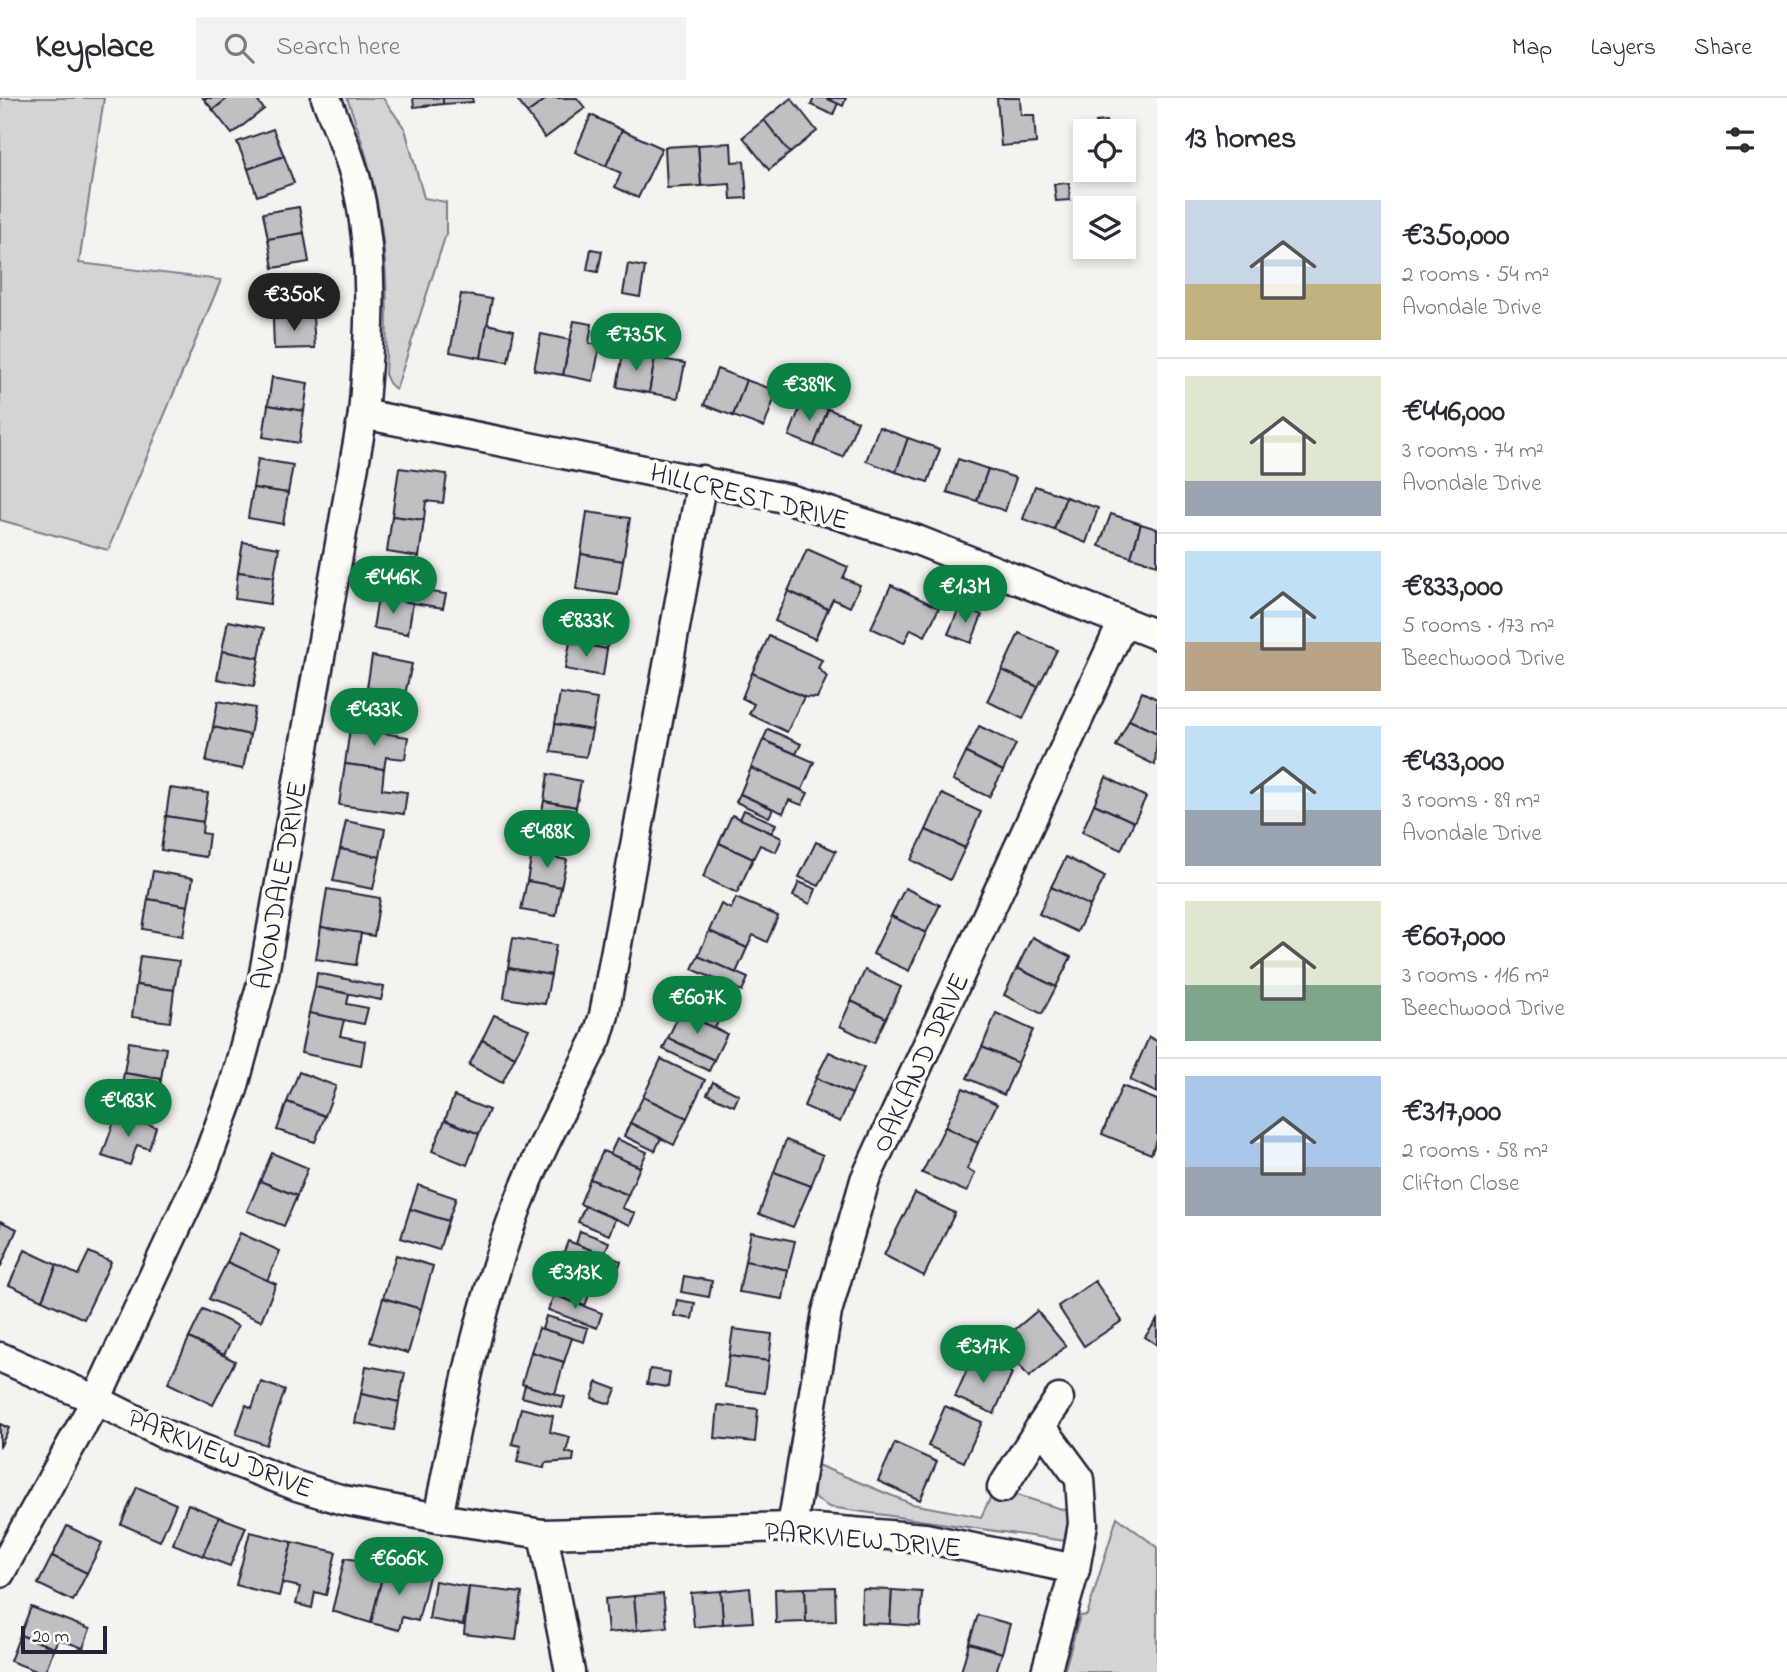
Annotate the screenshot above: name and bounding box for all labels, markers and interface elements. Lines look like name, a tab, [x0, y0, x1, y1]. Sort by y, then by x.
search box	[196, 17, 686, 80]
text: Keyplace	[35, 24, 154, 72]
icon: search	[220, 29, 258, 67]
text: Search here	[276, 29, 400, 67]
text: Map	[1512, 31, 1552, 66]
text: Layers	[1590, 31, 1656, 66]
text: Share	[1694, 31, 1752, 66]
text: 13 homes	[1185, 118, 1296, 162]
map controls	[1073, 119, 1136, 259]
button: locate	[1073, 119, 1136, 182]
icon: filters	[1721, 121, 1759, 159]
button: layers	[1073, 196, 1136, 259]
text: €350,000	[1402, 215, 1509, 259]
icon: home	[1241, 228, 1325, 312]
text: 2 rooms · 54 m²	[1402, 259, 1549, 292]
pin: €350K	[245, 274, 343, 333]
text: €350K	[264, 279, 324, 312]
text: Avondale Drive	[1402, 292, 1542, 325]
pin: €735K	[587, 314, 685, 373]
text: €735K	[606, 319, 666, 352]
pin: €389K	[760, 364, 858, 423]
text: €389K	[783, 369, 835, 402]
text: €446,000	[1402, 391, 1505, 435]
icon: home	[1241, 404, 1325, 488]
text: 3 rooms · 74 m²	[1402, 435, 1544, 468]
street label: HILLCREST DRIVE	[645, 454, 853, 543]
text: Avondale Drive	[1402, 468, 1542, 501]
pin: €446K	[344, 556, 442, 616]
text: €446K	[365, 562, 421, 595]
pin: €1.3M	[916, 566, 1014, 625]
text: €833,000	[1402, 566, 1503, 610]
text: €1.3M	[939, 571, 991, 604]
icon: home	[1241, 579, 1325, 663]
pin: €833K	[537, 600, 635, 659]
text: €833K	[559, 605, 613, 638]
text: 5 rooms · 173 m²	[1402, 610, 1555, 643]
text: Beechwood Drive	[1402, 643, 1565, 676]
pin: €433K	[325, 688, 423, 748]
text: €433K	[346, 694, 402, 727]
text: €433,000	[1402, 741, 1504, 785]
icon: home	[1241, 754, 1325, 838]
street label: AVONDALE DRIVE	[243, 778, 320, 993]
text: 3 rooms · 89 m²	[1402, 785, 1540, 818]
pin: €488K	[498, 810, 596, 870]
text: €488K	[520, 816, 574, 849]
text: Avondale Drive	[1402, 818, 1542, 851]
text: €607,000	[1402, 916, 1505, 960]
icon: home	[1241, 929, 1325, 1013]
text: 3 rooms · 116 m²	[1402, 960, 1549, 993]
street label: OAKLAND DRIVE	[863, 967, 982, 1160]
pin: €607K	[648, 976, 746, 1036]
text: €607K	[669, 982, 725, 1015]
text: Beechwood Drive	[1402, 993, 1565, 1026]
pin: €483K	[79, 1080, 177, 1139]
text: €483K	[101, 1085, 155, 1118]
text: €317,000	[1402, 1091, 1501, 1135]
icon: home	[1241, 1104, 1325, 1188]
text: 2 rooms · 58 m²	[1402, 1135, 1548, 1168]
text: Clifton Close	[1402, 1168, 1520, 1201]
pin: €313K	[526, 1252, 624, 1311]
text: €313K	[548, 1257, 602, 1290]
pin: €317K	[934, 1326, 1032, 1385]
text: €317K	[956, 1331, 1010, 1364]
street label: PARKVIEW DRIVE	[121, 1399, 319, 1511]
street label: PARKVIEW DRIVE	[763, 1512, 963, 1571]
pin: €606K	[350, 1538, 448, 1597]
text: €606K	[370, 1543, 428, 1576]
scale bar	[21, 1623, 107, 1655]
text: 20 m	[32, 1624, 69, 1651]

